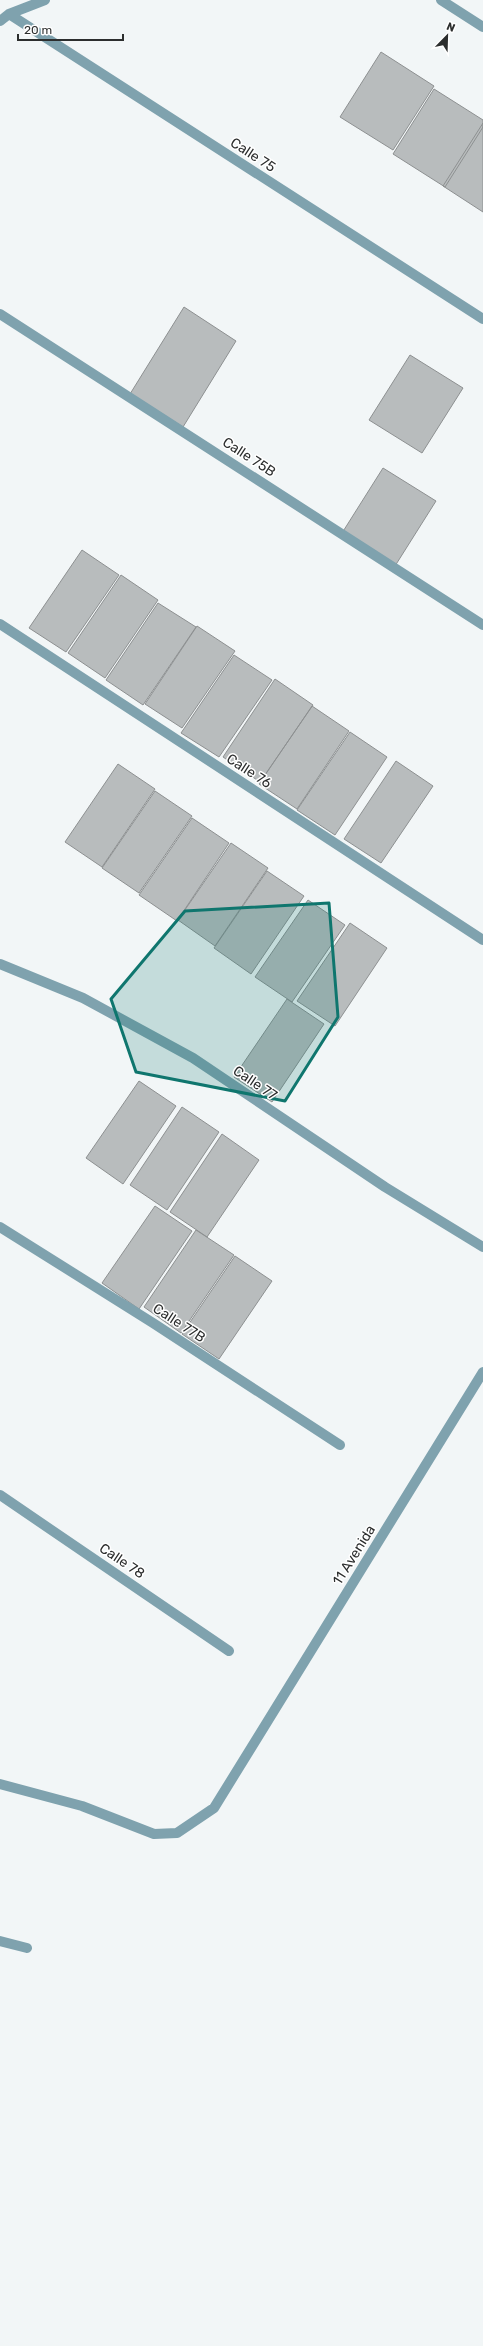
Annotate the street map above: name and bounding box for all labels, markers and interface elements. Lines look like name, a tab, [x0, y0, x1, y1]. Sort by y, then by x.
scale bar	[18, 16, 123, 42]
north arrow	[427, 16, 467, 56]
text: N	[445, 20, 457, 35]
text: 20 m	[24, 23, 52, 37]
street label: Calle 75	[227, 134, 279, 176]
street label: Calle 75B	[219, 434, 279, 480]
street label: Calle 76	[223, 750, 275, 792]
street label: Calle 77	[230, 1062, 280, 1104]
street label: Calle 77B	[150, 1300, 208, 1346]
street label: 11 Avenida	[329, 1522, 379, 1588]
street label: Calle 78	[96, 1540, 148, 1582]

